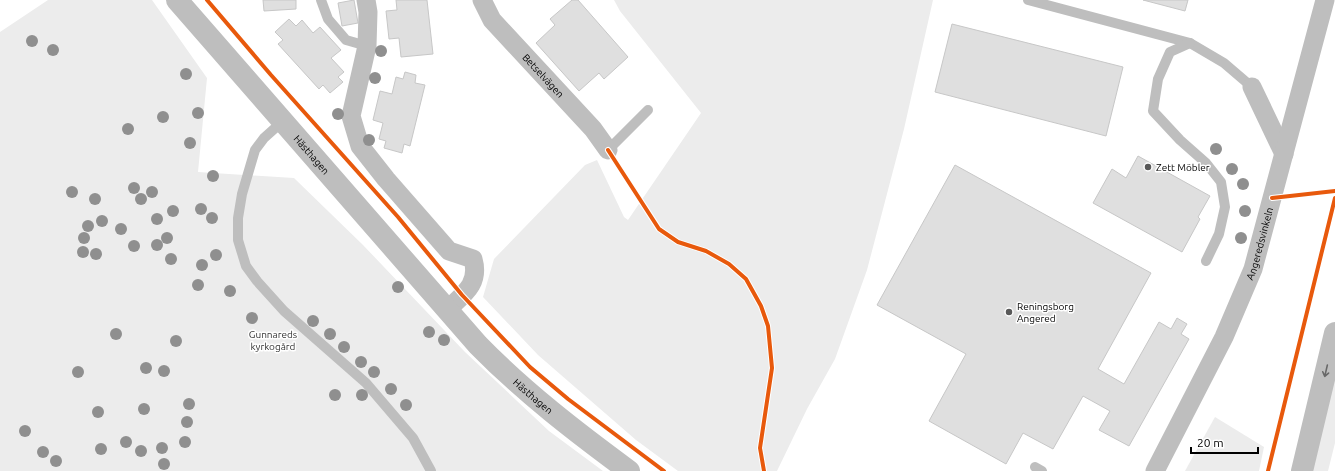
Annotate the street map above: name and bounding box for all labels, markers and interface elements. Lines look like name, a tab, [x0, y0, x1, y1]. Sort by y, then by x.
street label: Betselvägen	[520, 52, 566, 100]
street label: Hästhagen	[291, 133, 331, 177]
marker: Zett Möbler	[1143, 162, 1153, 172]
place label: Zett Möbler	[1156, 162, 1210, 173]
street label: Angeredsvinkeln	[1244, 206, 1275, 282]
place label: Reningsborg Angered	[1017, 301, 1074, 324]
marker: Reningsborg Angered	[1004, 307, 1014, 317]
park label: Gunnareds kyrkogård	[249, 329, 297, 352]
one-way arrow	[1322, 365, 1329, 378]
street label: Hästhagen	[511, 377, 555, 416]
scale bar	[1191, 429, 1258, 455]
text: 20 m	[1197, 436, 1224, 449]

